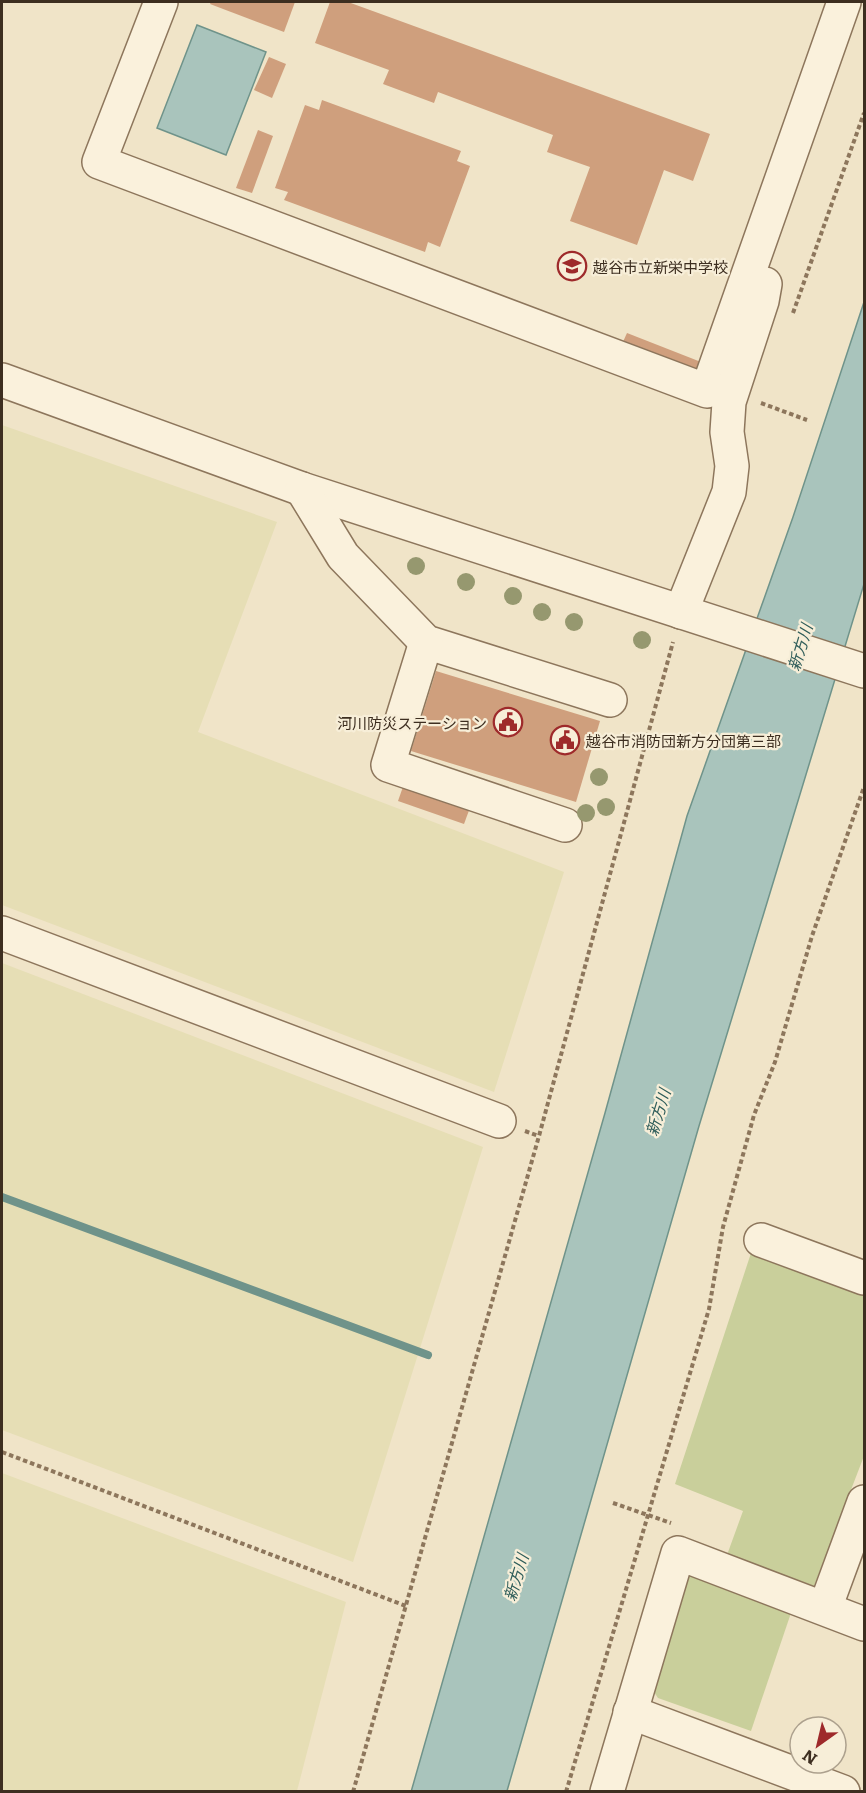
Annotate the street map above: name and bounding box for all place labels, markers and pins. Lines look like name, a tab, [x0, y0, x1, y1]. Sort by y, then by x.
school or university icon: 越谷市立新栄中学校	[556, 250, 588, 282]
place label: 越谷市立新栄中学校	[592, 255, 728, 278]
public building icon: 河川防災ステーション	[492, 706, 524, 738]
place label: 河川防災ステーション	[337, 711, 487, 734]
public building icon: 越谷市消防団新方分団第三部	[549, 724, 581, 756]
place label: 越谷市消防団新方分団第三部	[585, 729, 781, 752]

